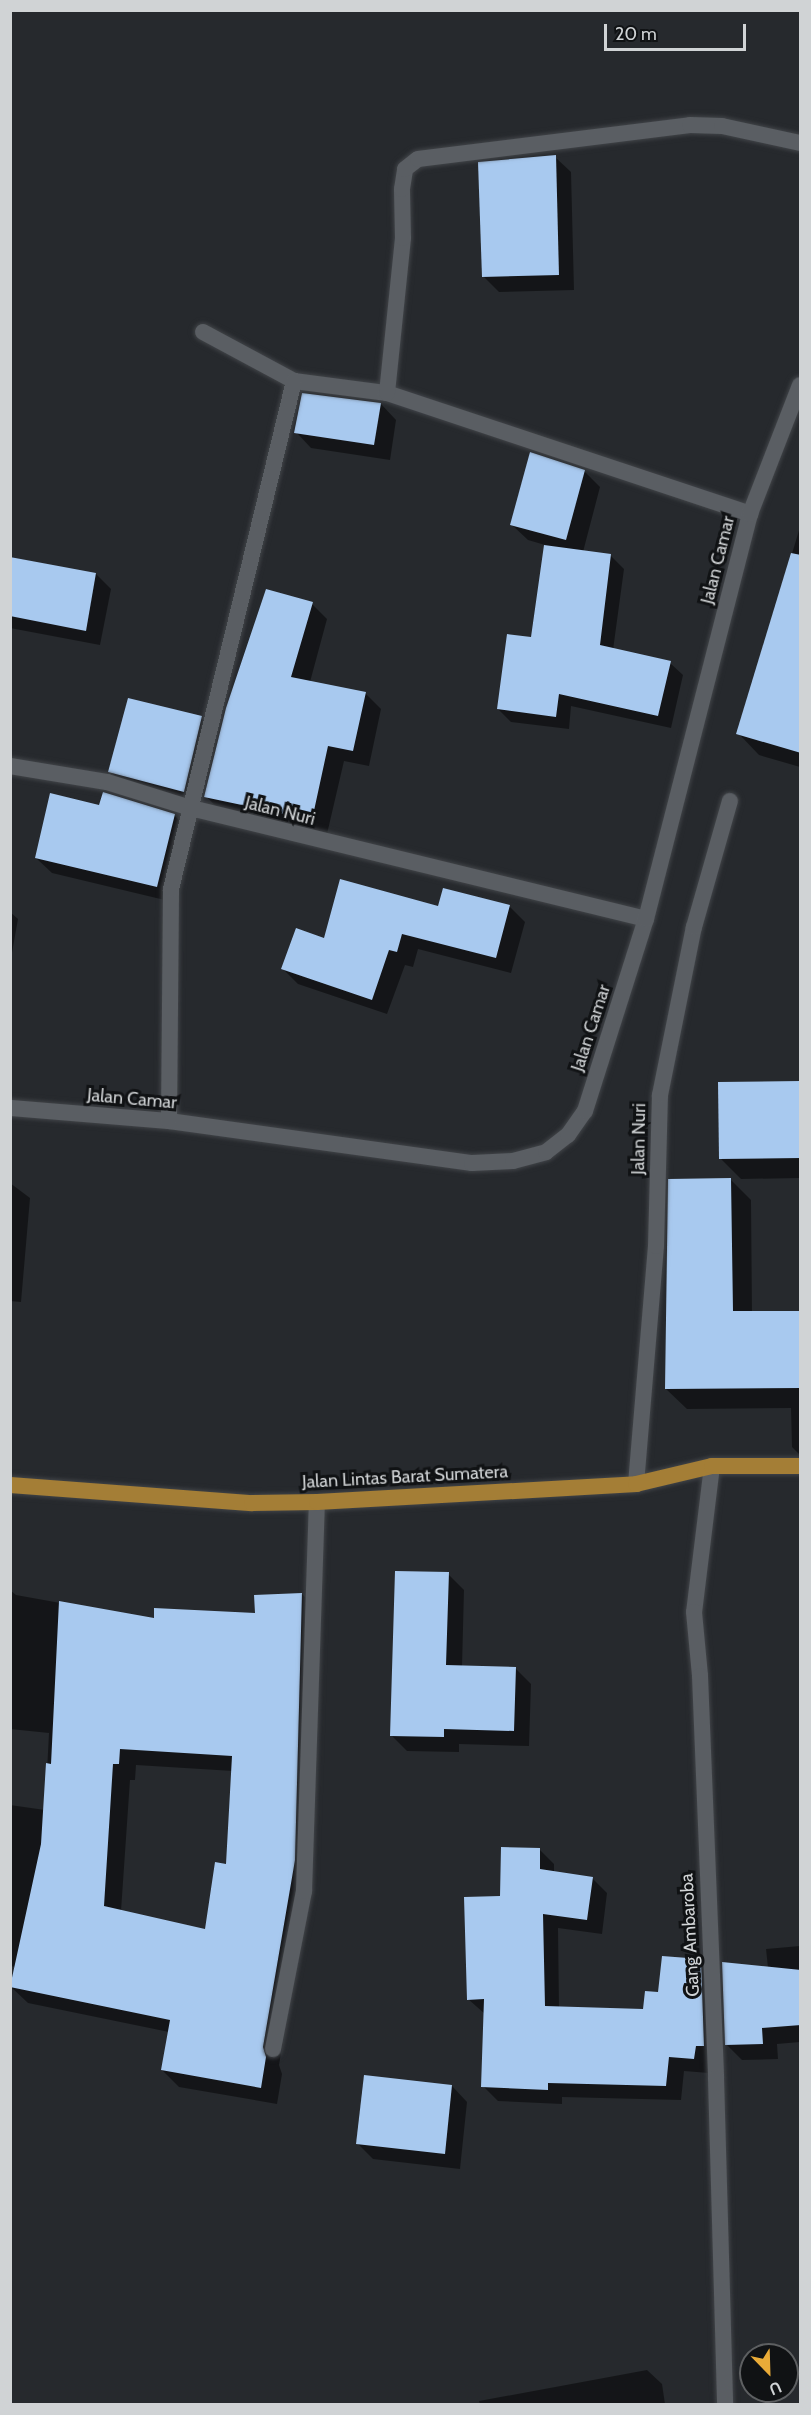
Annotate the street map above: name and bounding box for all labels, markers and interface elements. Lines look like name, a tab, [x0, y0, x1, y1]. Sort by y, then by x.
scale bar	[607, 12, 750, 50]
text: 20 m	[615, 23, 657, 45]
street label: Jalan Camar	[697, 514, 739, 606]
street label: Jalan Nuri	[243, 792, 317, 830]
street label: Jalan Camar	[567, 982, 615, 1074]
street label: Jalan Camar	[86, 1084, 178, 1114]
street label: Jalan Nuri	[628, 1103, 650, 1175]
street label: Jalan Lintas Barat Sumatera	[302, 1461, 508, 1493]
street label: Gang Ambaroba	[676, 1873, 704, 1997]
north arrow	[739, 2343, 799, 2403]
text: U	[766, 2377, 784, 2399]

